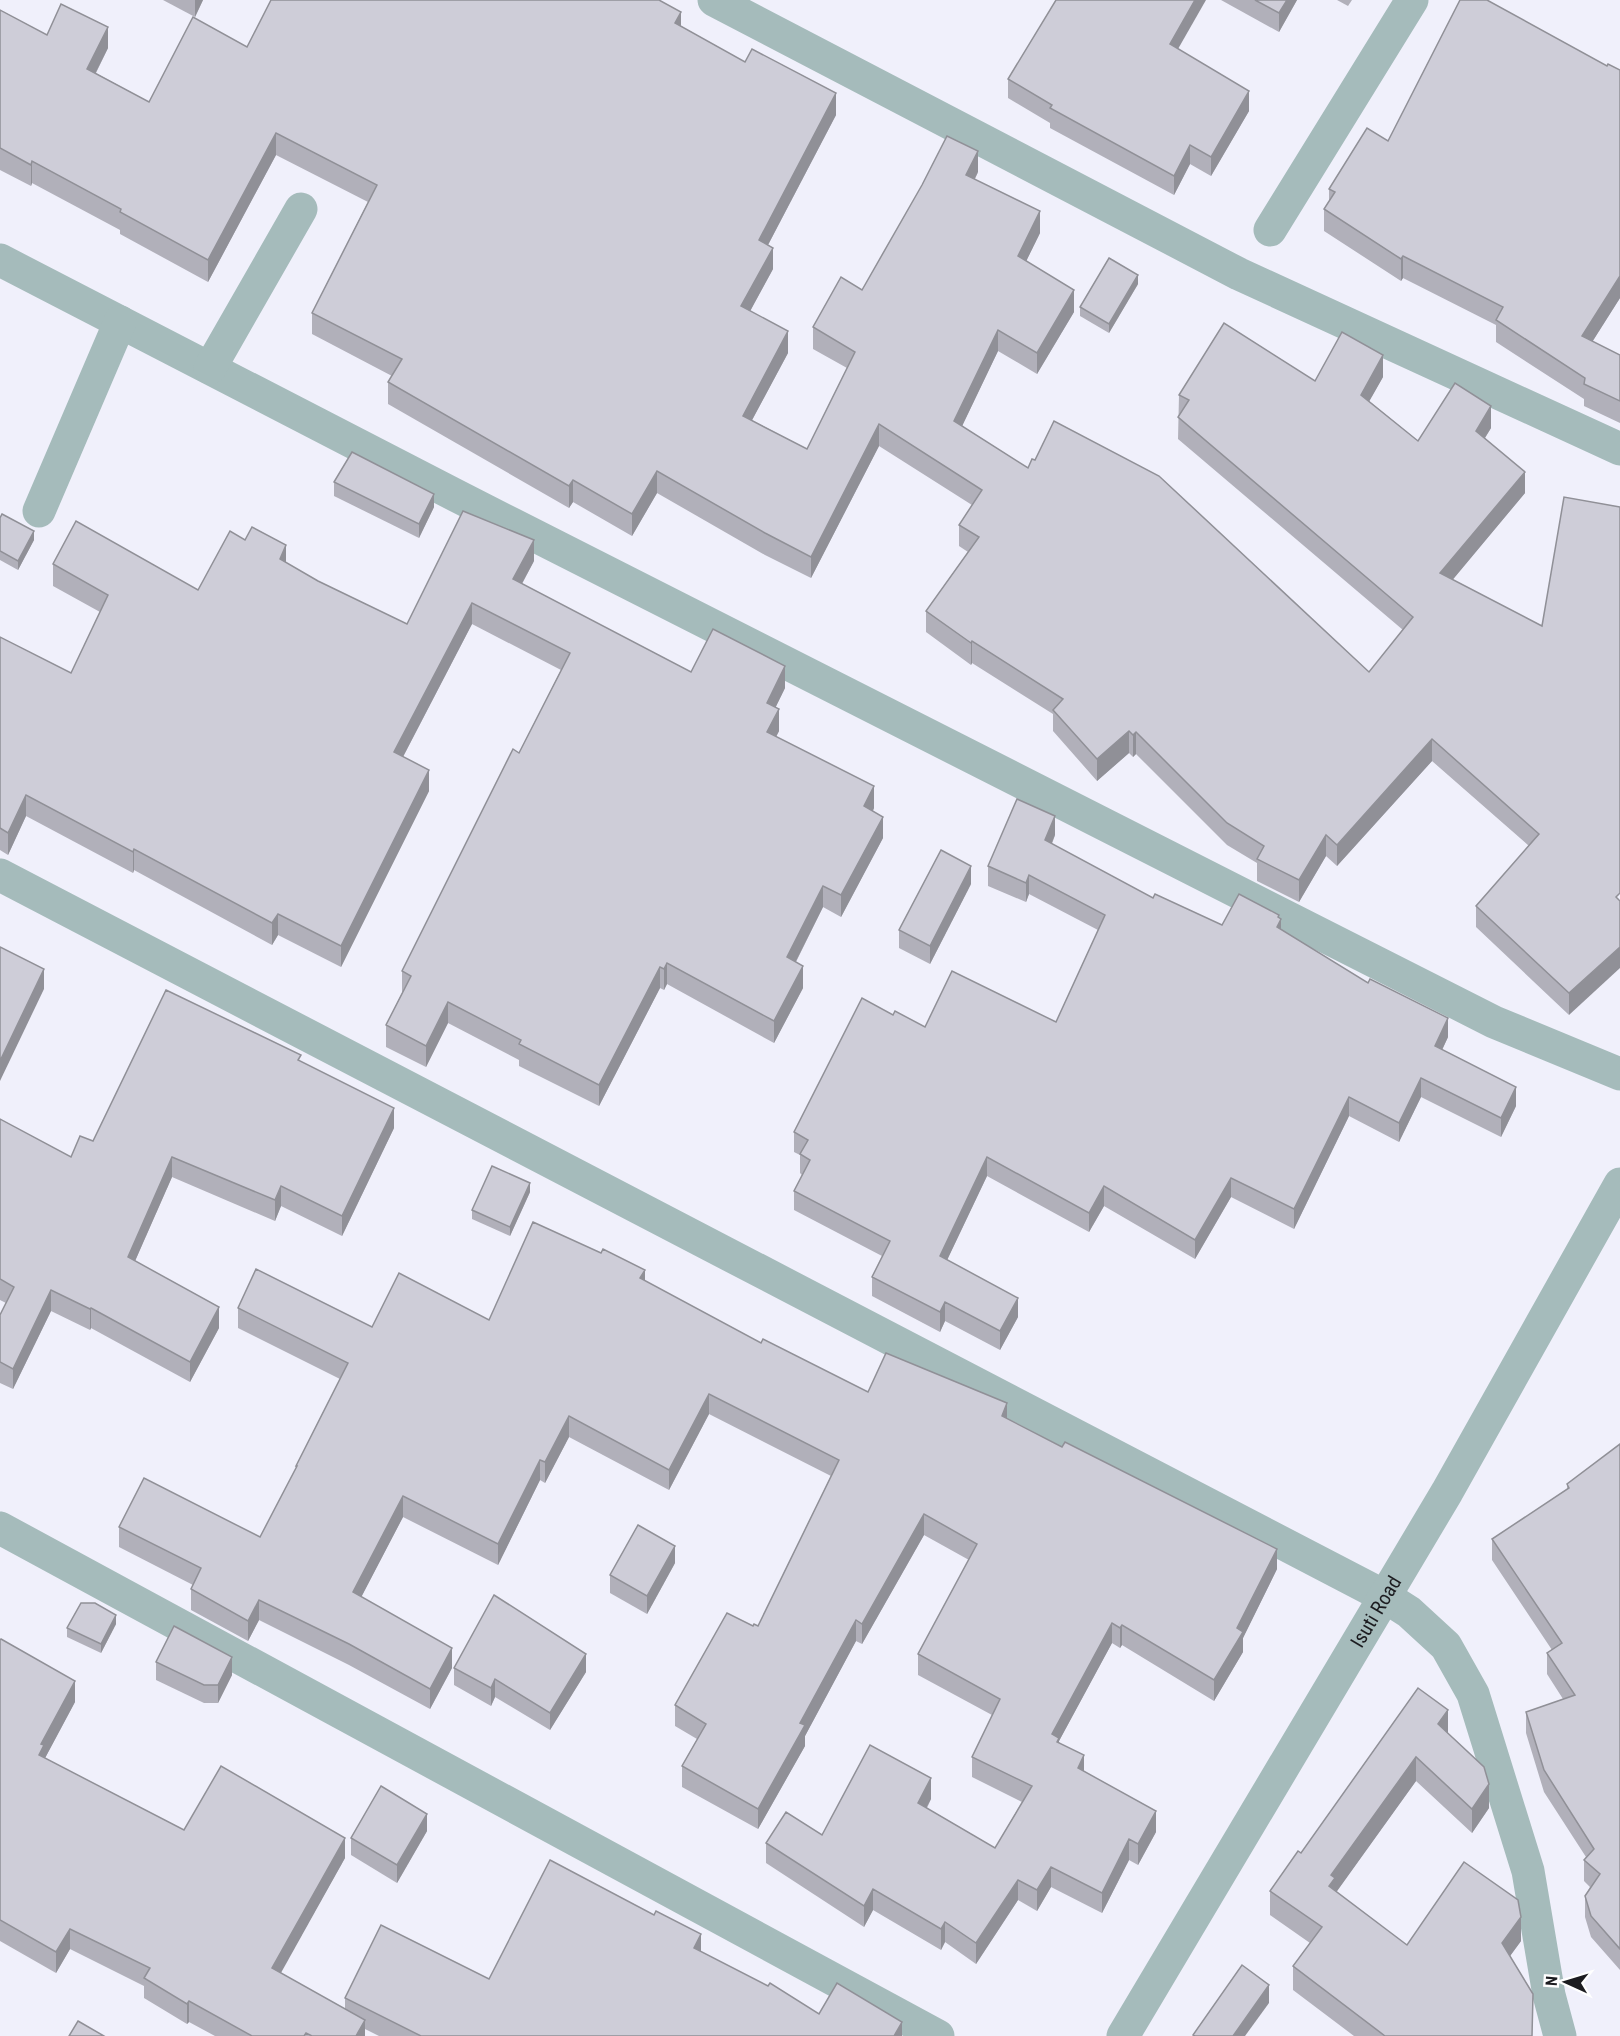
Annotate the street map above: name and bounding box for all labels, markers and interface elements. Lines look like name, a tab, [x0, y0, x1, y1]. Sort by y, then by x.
street label: Isuti Road	[1345, 1571, 1406, 1652]
north arrow	[1536, 1952, 1596, 2012]
text: N	[1542, 1975, 1561, 1987]

